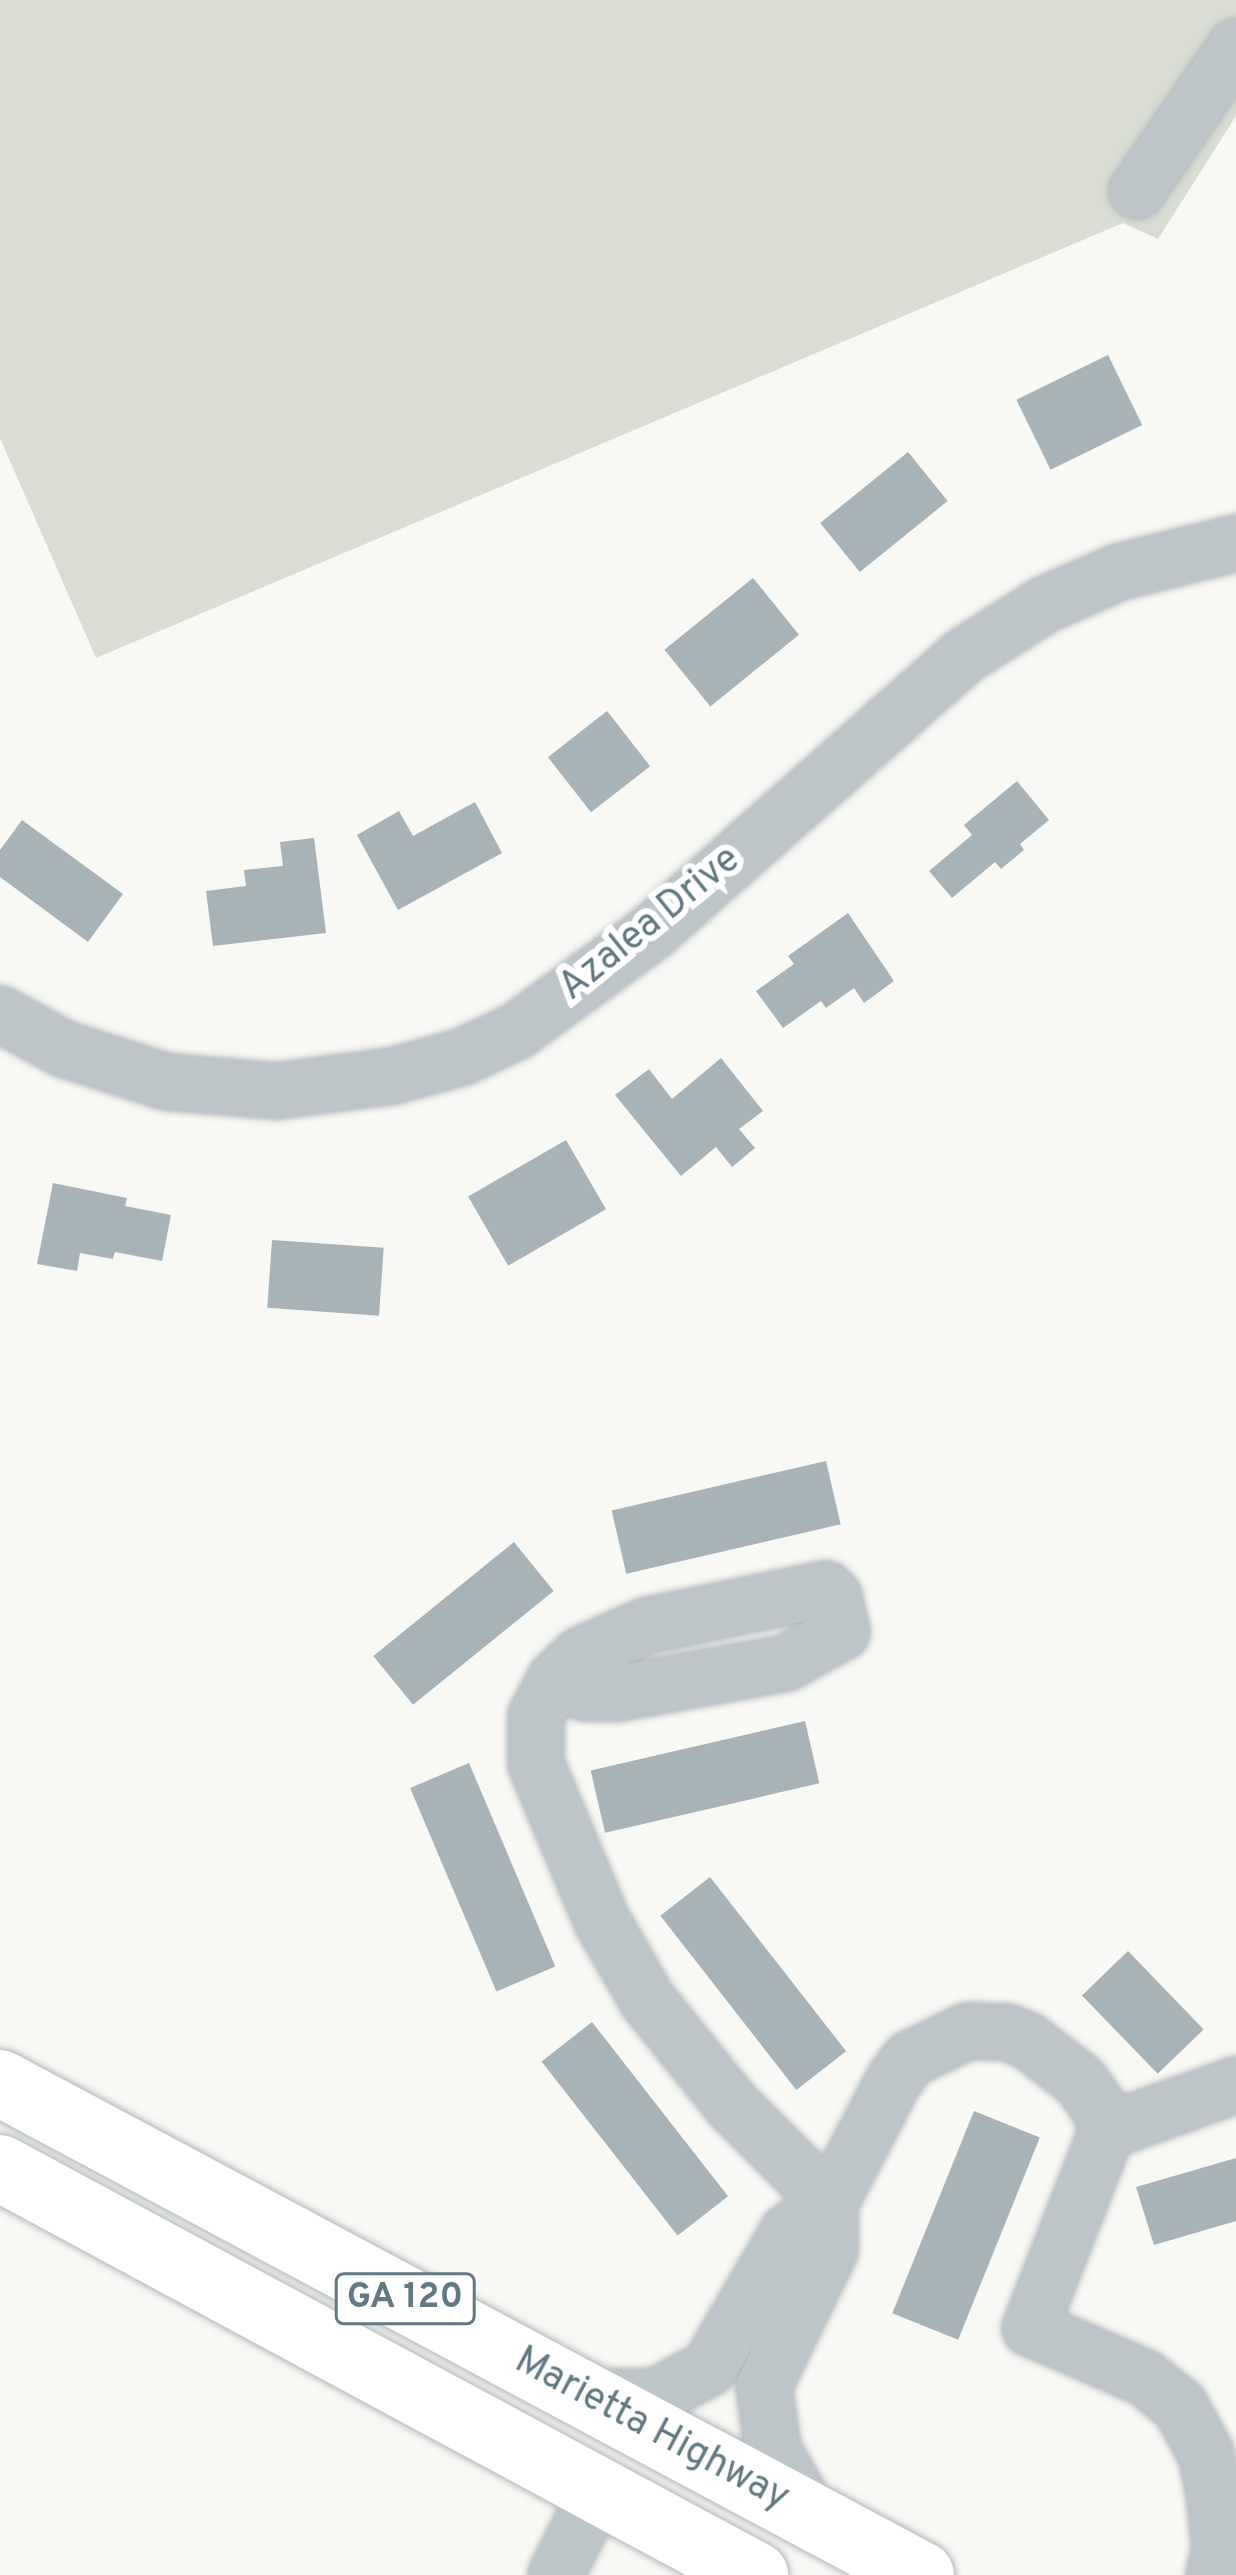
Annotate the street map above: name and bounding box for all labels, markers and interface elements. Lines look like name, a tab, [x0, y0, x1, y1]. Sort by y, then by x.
street label: Azalea Drive	[551, 838, 751, 1012]
road number: GA 120	[333, 2269, 477, 2329]
street label: Marietta Highway	[506, 2339, 796, 2523]

